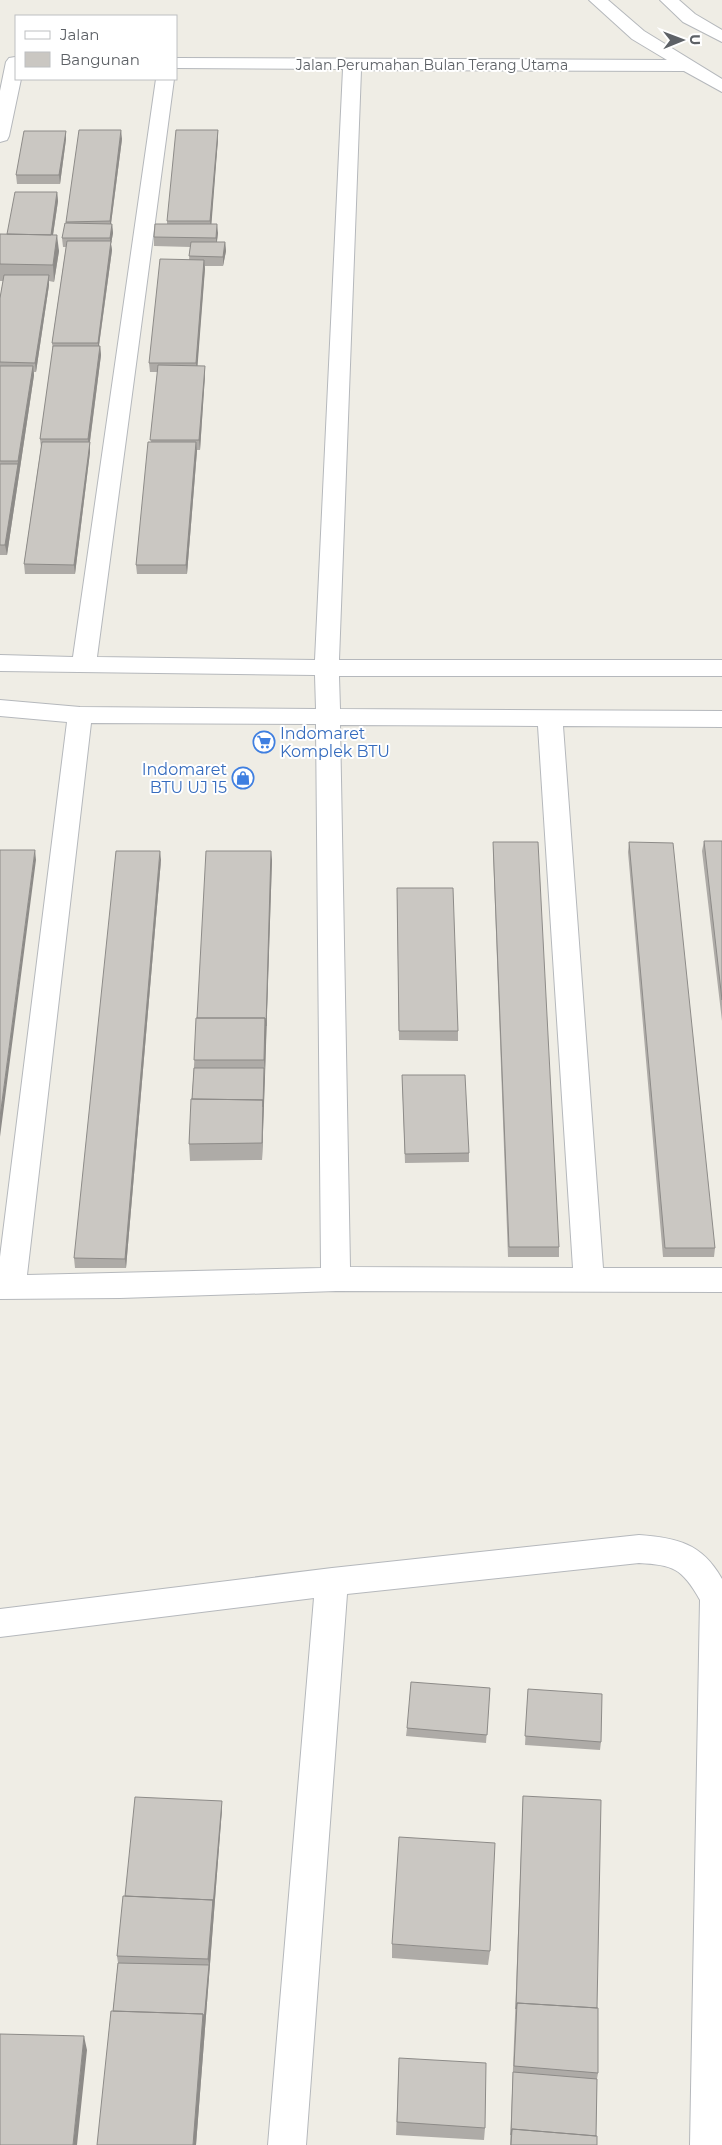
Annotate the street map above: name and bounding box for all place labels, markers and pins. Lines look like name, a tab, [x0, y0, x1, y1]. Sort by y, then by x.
place label: Indomaret Komplek BTU	[280, 724, 390, 761]
supermarket icon: Indomaret Komplek BTU	[252, 730, 276, 754]
place label: Indomaret BTU UJ 15	[142, 760, 227, 797]
shop icon: Indomaret BTU UJ 15	[231, 766, 255, 790]

